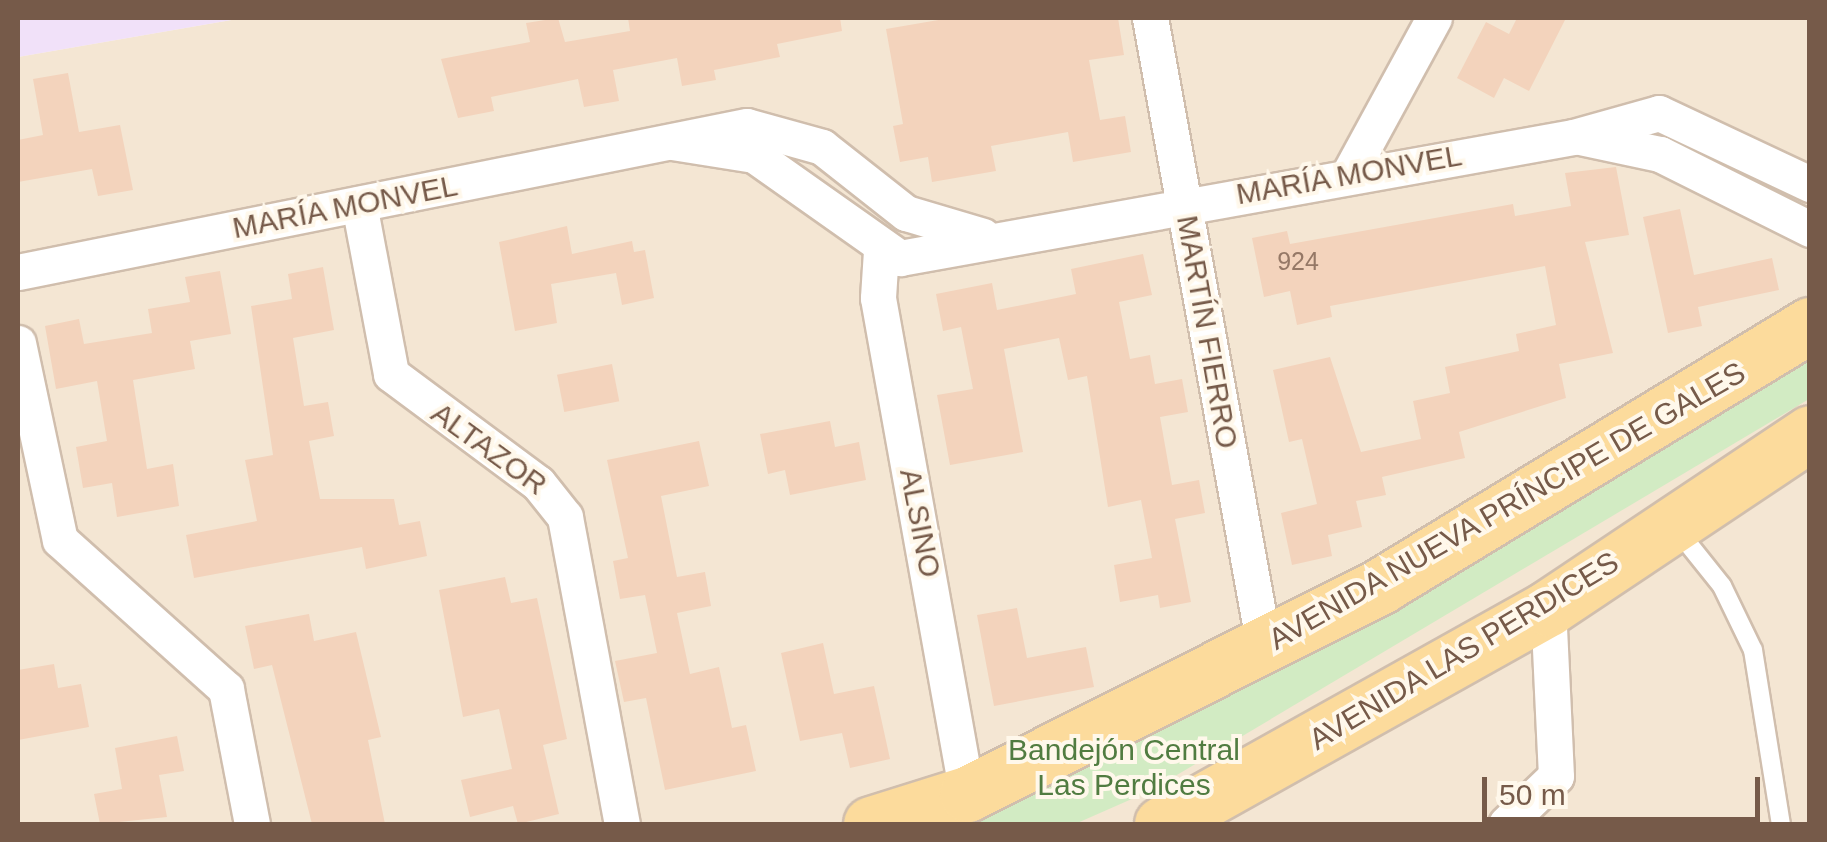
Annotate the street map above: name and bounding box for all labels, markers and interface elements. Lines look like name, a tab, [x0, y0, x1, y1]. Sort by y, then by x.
street label: MARÍA MONVEL	[1233, 137, 1465, 213]
street label: MARÍA MONVEL	[229, 167, 461, 247]
street label: MARTÍN FIERRO	[1169, 213, 1245, 451]
house number: 924	[1277, 246, 1319, 276]
street label: AVENIDA NUEVA PRÍNCIPE DE GALES	[1261, 354, 1753, 658]
street label: ALTAZOR	[424, 395, 554, 503]
street label: ALSINO	[892, 466, 948, 580]
street label: AVENIDA LAS PERDICES	[1302, 544, 1626, 758]
park label: Bandejón Central Las Perdices	[1008, 732, 1240, 802]
scale bar	[1487, 757, 1764, 819]
text: 50 m	[1499, 778, 1566, 811]

